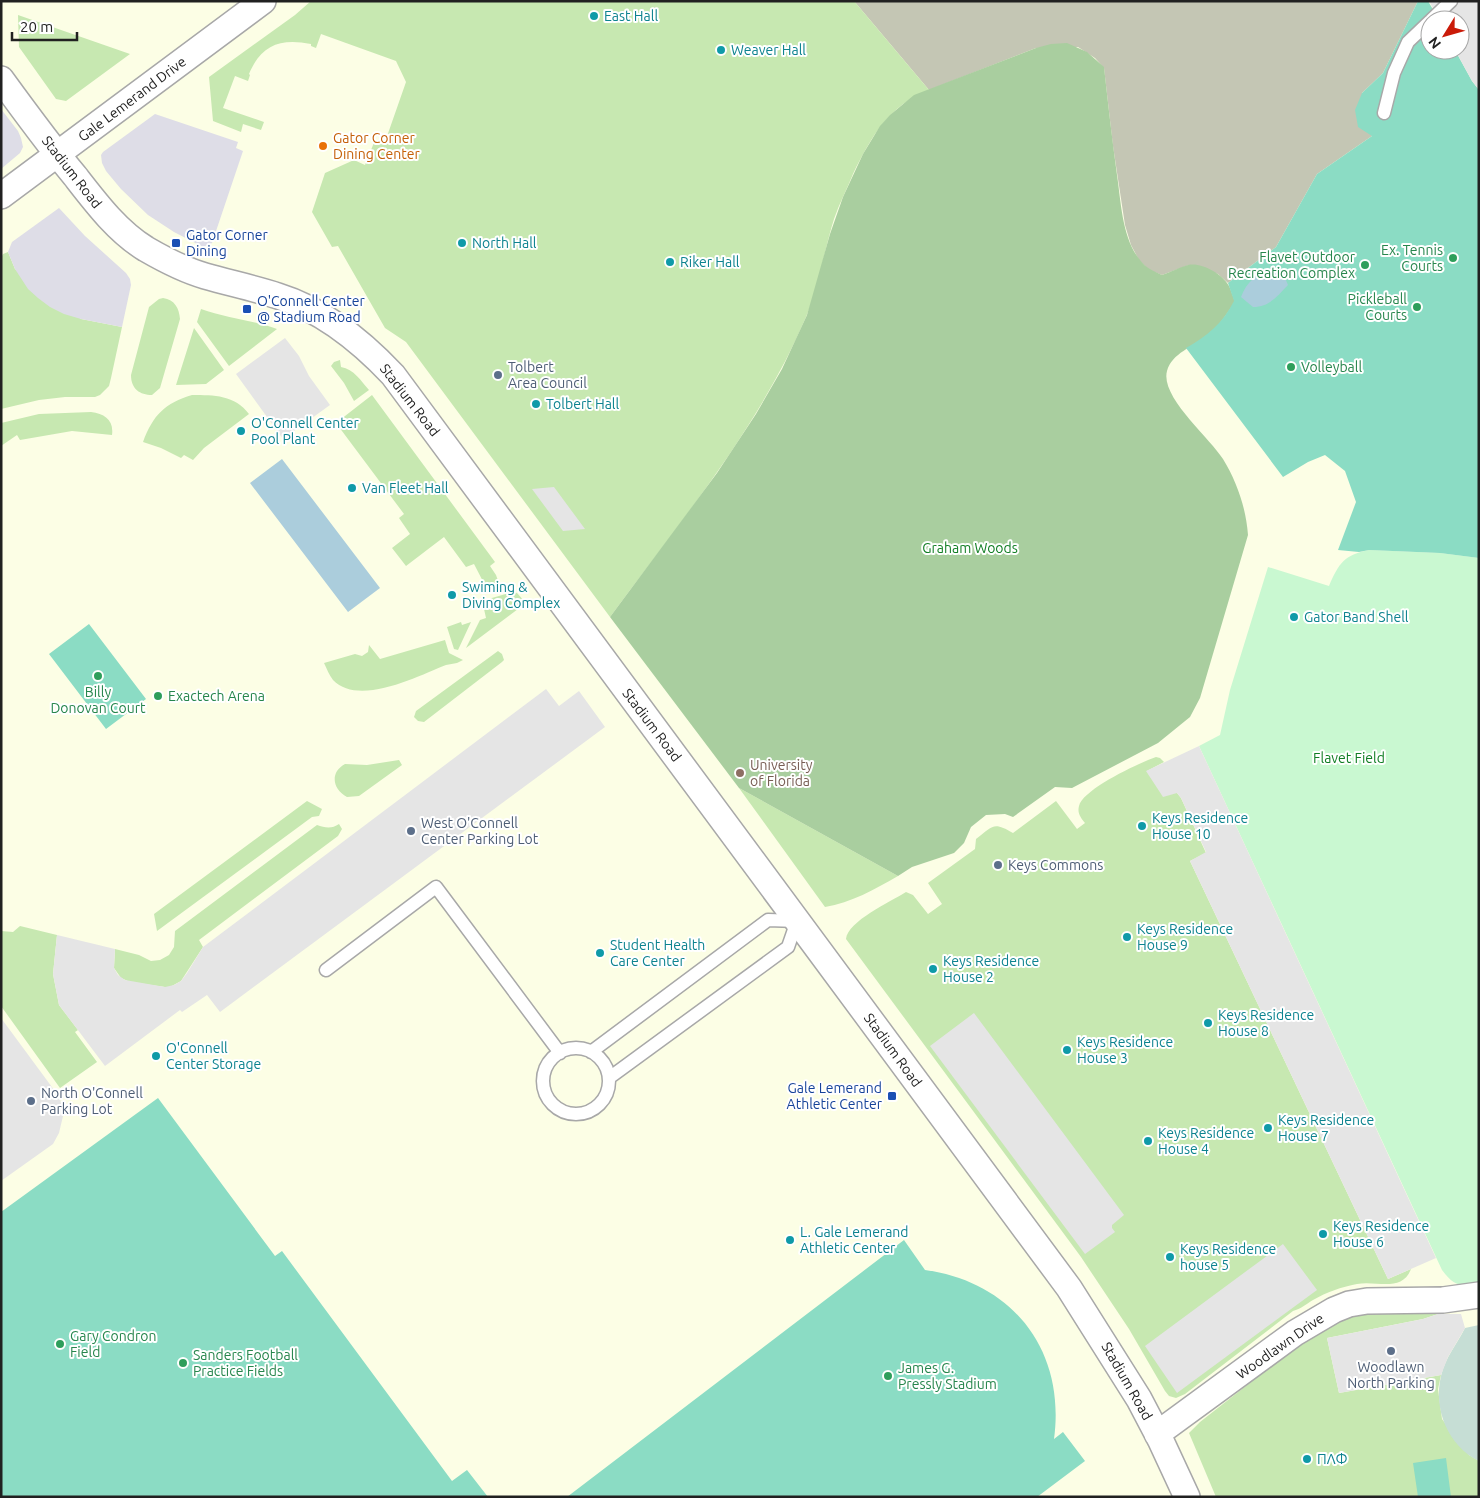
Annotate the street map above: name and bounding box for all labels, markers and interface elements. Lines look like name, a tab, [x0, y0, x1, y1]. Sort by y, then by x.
place label: East Hall	[604, 8, 658, 24]
scale bar	[12, 10, 78, 42]
marker: East Hall	[588, 10, 600, 22]
north arrow	[1420, 10, 1470, 60]
text: 20 m	[20, 18, 53, 35]
text: N	[1425, 34, 1444, 52]
place label: Weaver Hall	[731, 42, 806, 58]
marker: Weaver Hall	[715, 44, 727, 56]
street label: Gale Lemerand Drive	[75, 53, 189, 145]
place label: Gator Corner Dining Center	[333, 130, 420, 162]
street label: Stadium Road	[39, 133, 105, 211]
marker: Gator Corner Dining Center	[317, 140, 329, 152]
place label: Gator Corner Dining	[186, 227, 268, 259]
place label: North Hall	[472, 235, 537, 251]
marker: Gator Corner Dining	[170, 237, 182, 249]
marker: North Hall	[456, 237, 468, 249]
place label: Ex. Tennis Courts	[1381, 242, 1443, 274]
place label: Flavet Outdoor Recreation Complex	[1228, 249, 1356, 281]
marker: Ex. Tennis Courts	[1447, 252, 1459, 264]
place label: Riker Hall	[680, 254, 740, 270]
marker: Riker Hall	[664, 256, 676, 268]
marker: Flavet Outdoor Recreation Complex	[1359, 259, 1371, 271]
place label: Pickleball Courts	[1348, 291, 1407, 323]
place label: O'Connell Center @ Stadium Road	[257, 293, 365, 325]
marker: Pickleball Courts	[1411, 301, 1423, 313]
marker: O'Connell Center @ Stadium Road	[241, 303, 253, 315]
place label: Tolbert Area Council	[508, 359, 587, 391]
place label: Volleyball	[1301, 359, 1362, 375]
street label: Stadium Road	[377, 361, 443, 439]
marker: Volleyball	[1285, 361, 1297, 373]
marker: Tolbert Area Council	[492, 369, 504, 381]
place label: Tolbert Hall	[546, 396, 620, 412]
marker: Tolbert Hall	[530, 398, 542, 410]
place label: O'Connell Center Pool Plant	[251, 415, 359, 447]
marker: O'Connell Center Pool Plant	[235, 425, 247, 437]
place label: Van Fleet Hall	[362, 480, 449, 496]
marker: Van Fleet Hall	[346, 482, 358, 494]
park label: Graham Woods	[922, 540, 1018, 556]
place label: Swiming & Diving Complex	[462, 579, 560, 611]
marker: Swiming & Diving Complex	[446, 589, 458, 601]
place label: Gator Band Shell	[1304, 609, 1409, 625]
marker: Gator Band Shell	[1288, 611, 1300, 623]
marker: Billy Donovan Court	[92, 670, 104, 682]
place label: Billy Donovan Court	[50, 684, 146, 716]
street label: Stadium Road	[619, 685, 685, 765]
place label: Exactech Arena	[168, 688, 265, 704]
marker: Exactech Arena	[152, 690, 164, 702]
park label: Flavet Field	[1313, 750, 1385, 766]
place label: University of Florida	[750, 757, 813, 789]
marker: University of Florida	[734, 767, 746, 779]
place label: Keys Residence House 10	[1152, 810, 1248, 842]
place label: West O'Connell Center Parking Lot	[421, 815, 539, 847]
marker: Keys Residence House 10	[1136, 820, 1148, 832]
marker: West O'Connell Center Parking Lot	[405, 825, 417, 837]
place label: Keys Commons	[1008, 857, 1103, 873]
marker: Keys Commons	[992, 859, 1004, 871]
place label: Keys Residence House 9	[1137, 921, 1233, 953]
marker: Keys Residence House 9	[1121, 931, 1133, 943]
place label: Student Health Care Center	[610, 937, 705, 969]
marker: Student Health Care Center	[594, 947, 606, 959]
place label: Keys Residence House 2	[943, 953, 1039, 985]
marker: Keys Residence House 2	[927, 963, 939, 975]
place label: Keys Residence House 8	[1218, 1007, 1314, 1039]
street label: Stadium Road	[861, 1010, 925, 1090]
marker: Keys Residence House 8	[1202, 1017, 1214, 1029]
place label: Keys Residence House 3	[1077, 1034, 1173, 1066]
place label: O'Connell Center Storage	[166, 1040, 261, 1072]
marker: Keys Residence House 3	[1061, 1044, 1073, 1056]
marker: O'Connell Center Storage	[150, 1050, 162, 1062]
place label: Gale Lemerand Athletic Center	[787, 1080, 883, 1112]
place label: North O'Connell Parking Lot	[41, 1085, 143, 1117]
marker: Gale Lemerand Athletic Center	[886, 1090, 898, 1102]
marker: North O'Connell Parking Lot	[25, 1095, 37, 1107]
place label: Keys Residence House 7	[1278, 1112, 1374, 1144]
marker: Keys Residence House 7	[1262, 1122, 1274, 1134]
place label: Keys Residence House 4	[1158, 1125, 1254, 1157]
marker: Keys Residence House 4	[1142, 1135, 1154, 1147]
place label: Keys Residence House 6	[1333, 1218, 1429, 1250]
place label: L. Gale Lemerand Athletic Center	[800, 1224, 909, 1256]
marker: Keys Residence House 6	[1317, 1228, 1329, 1240]
marker: L. Gale Lemerand Athletic Center	[784, 1234, 796, 1246]
place label: Keys Residence house 5	[1180, 1241, 1276, 1273]
marker: Keys Residence house 5	[1164, 1251, 1176, 1263]
street label: Woodlawn Drive	[1233, 1310, 1327, 1382]
place label: Gary Condron Field	[70, 1328, 156, 1360]
marker: Gary Condron Field	[54, 1338, 66, 1350]
street label: Stadium Road	[1098, 1339, 1156, 1423]
marker: Woodlawn North Parking	[1385, 1345, 1397, 1357]
place label: Sanders Football Practice Fields	[193, 1347, 298, 1379]
marker: Sanders Football Practice Fields	[177, 1357, 189, 1369]
place label: Woodlawn North Parking	[1347, 1359, 1435, 1391]
place label: James G. Pressly Stadium	[898, 1360, 997, 1392]
marker: James G. Pressly Stadium	[882, 1370, 894, 1382]
place label: ΠΛΦ	[1317, 1451, 1348, 1467]
marker: ΠΛΦ	[1301, 1453, 1313, 1465]

